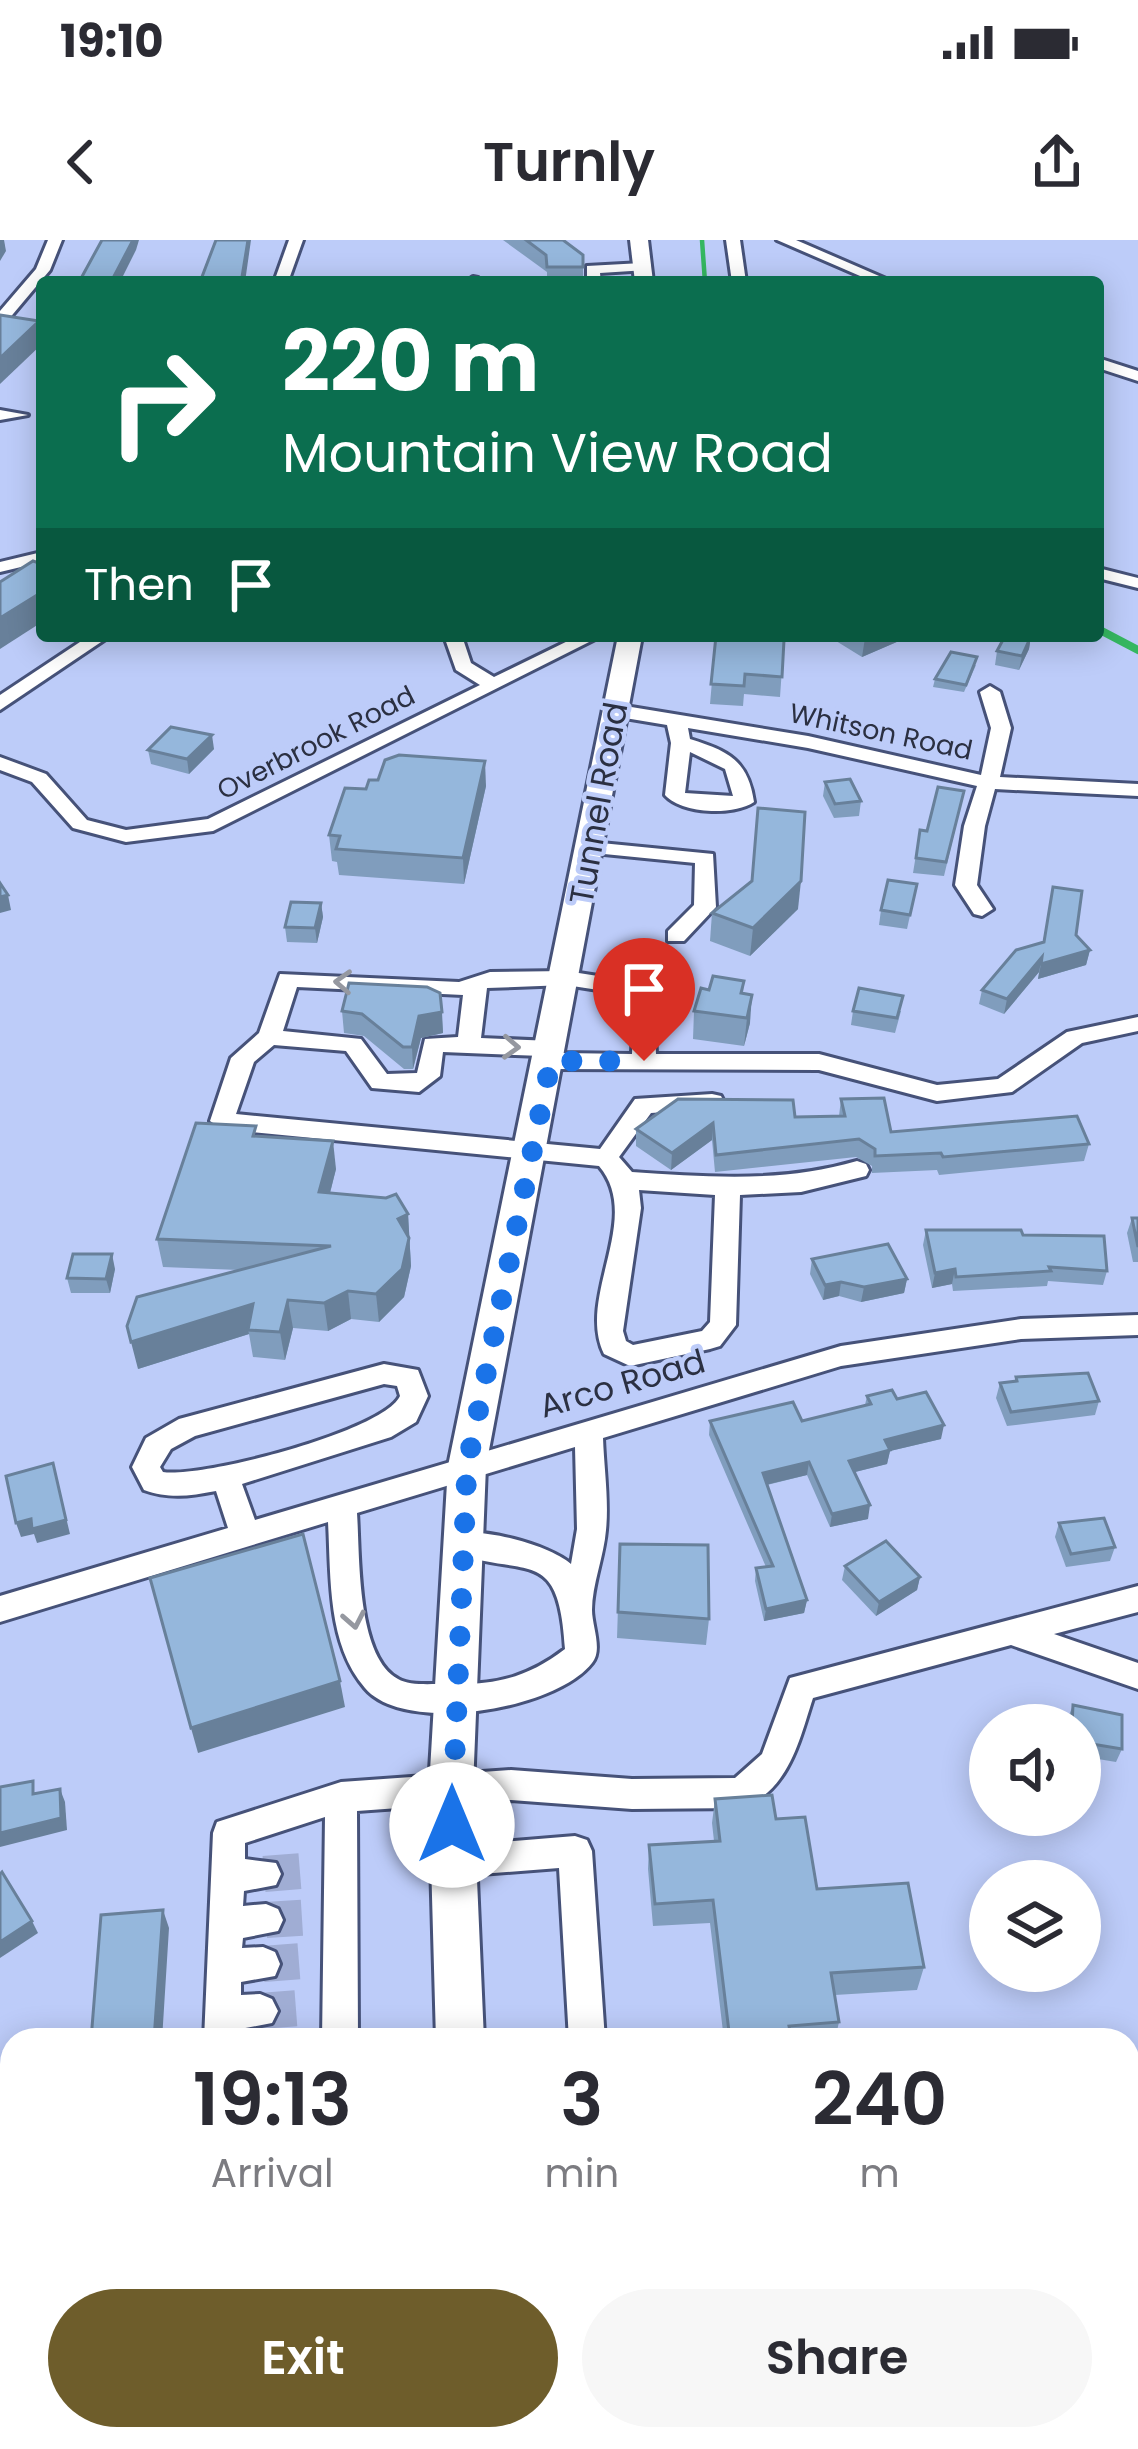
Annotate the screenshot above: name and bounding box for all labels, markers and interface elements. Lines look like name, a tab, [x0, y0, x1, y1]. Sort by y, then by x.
text: 19:10	[60, 10, 164, 73]
text: Turnly	[483, 124, 655, 200]
icon: back	[48, 129, 114, 195]
icon: share	[1024, 129, 1090, 195]
text: 220 m	[282, 303, 539, 420]
icon: right	[84, 324, 240, 480]
text: Mountain View Road	[282, 415, 833, 491]
icon: arrive	[218, 552, 284, 618]
text: Then	[84, 553, 194, 616]
street label: Overbrook Road	[211, 677, 421, 808]
street label: Whitson Road	[786, 694, 976, 769]
street label: Tunnel Road	[558, 698, 639, 908]
pin	[593, 938, 695, 1061]
icon: arrive	[611, 956, 677, 1022]
one-way arrow	[333, 970, 352, 996]
one-way arrow	[502, 1034, 521, 1060]
street label: Arco Road	[534, 1337, 710, 1430]
one-way arrow	[340, 1610, 366, 1630]
map controls	[969, 1704, 1101, 1992]
button: sound	[969, 1704, 1101, 1836]
position arrow	[389, 1762, 515, 1888]
button: layers	[969, 1860, 1101, 1992]
text: 19:13	[193, 2049, 352, 2150]
text: 3	[560, 2049, 603, 2150]
text: 240	[812, 2049, 947, 2150]
text: Arrival	[211, 2146, 334, 2201]
text: min	[545, 2146, 619, 2201]
text: m	[860, 2146, 900, 2201]
button: Exit	[48, 2289, 558, 2427]
button: Share	[582, 2289, 1092, 2427]

